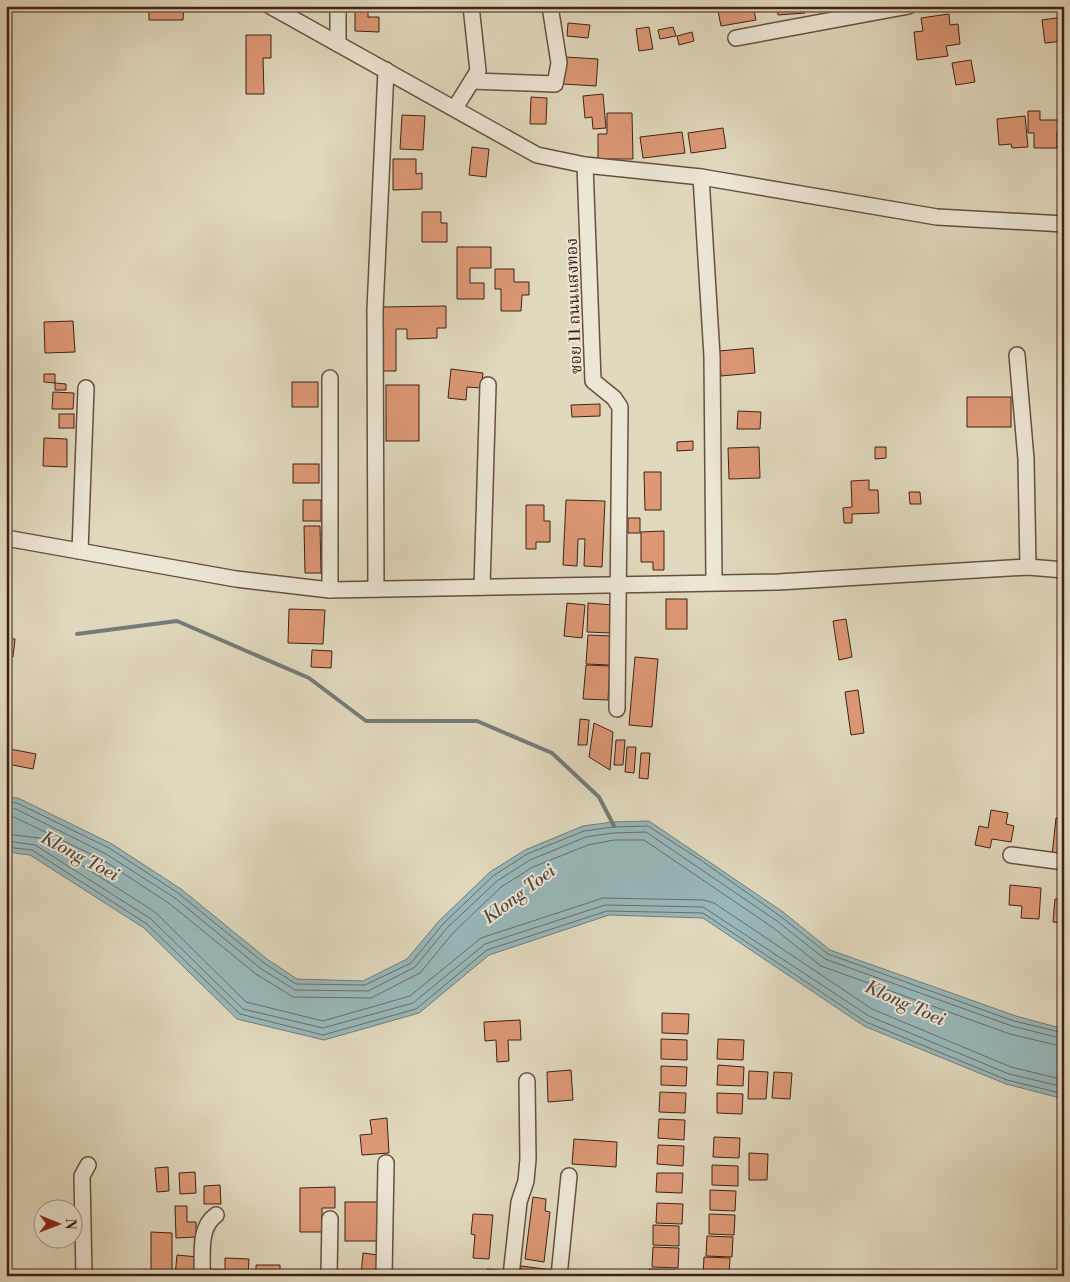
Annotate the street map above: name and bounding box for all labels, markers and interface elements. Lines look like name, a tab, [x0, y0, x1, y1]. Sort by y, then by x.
street label: ซอย 11 ถนนแสงทอง	[562, 237, 586, 374]
water label: Klong Toei	[37, 826, 123, 887]
water label: Klong Toei	[478, 859, 561, 929]
water label: Klong Toei	[861, 976, 949, 1031]
north arrow	[32, 1200, 82, 1250]
text: N	[61, 1219, 79, 1230]

